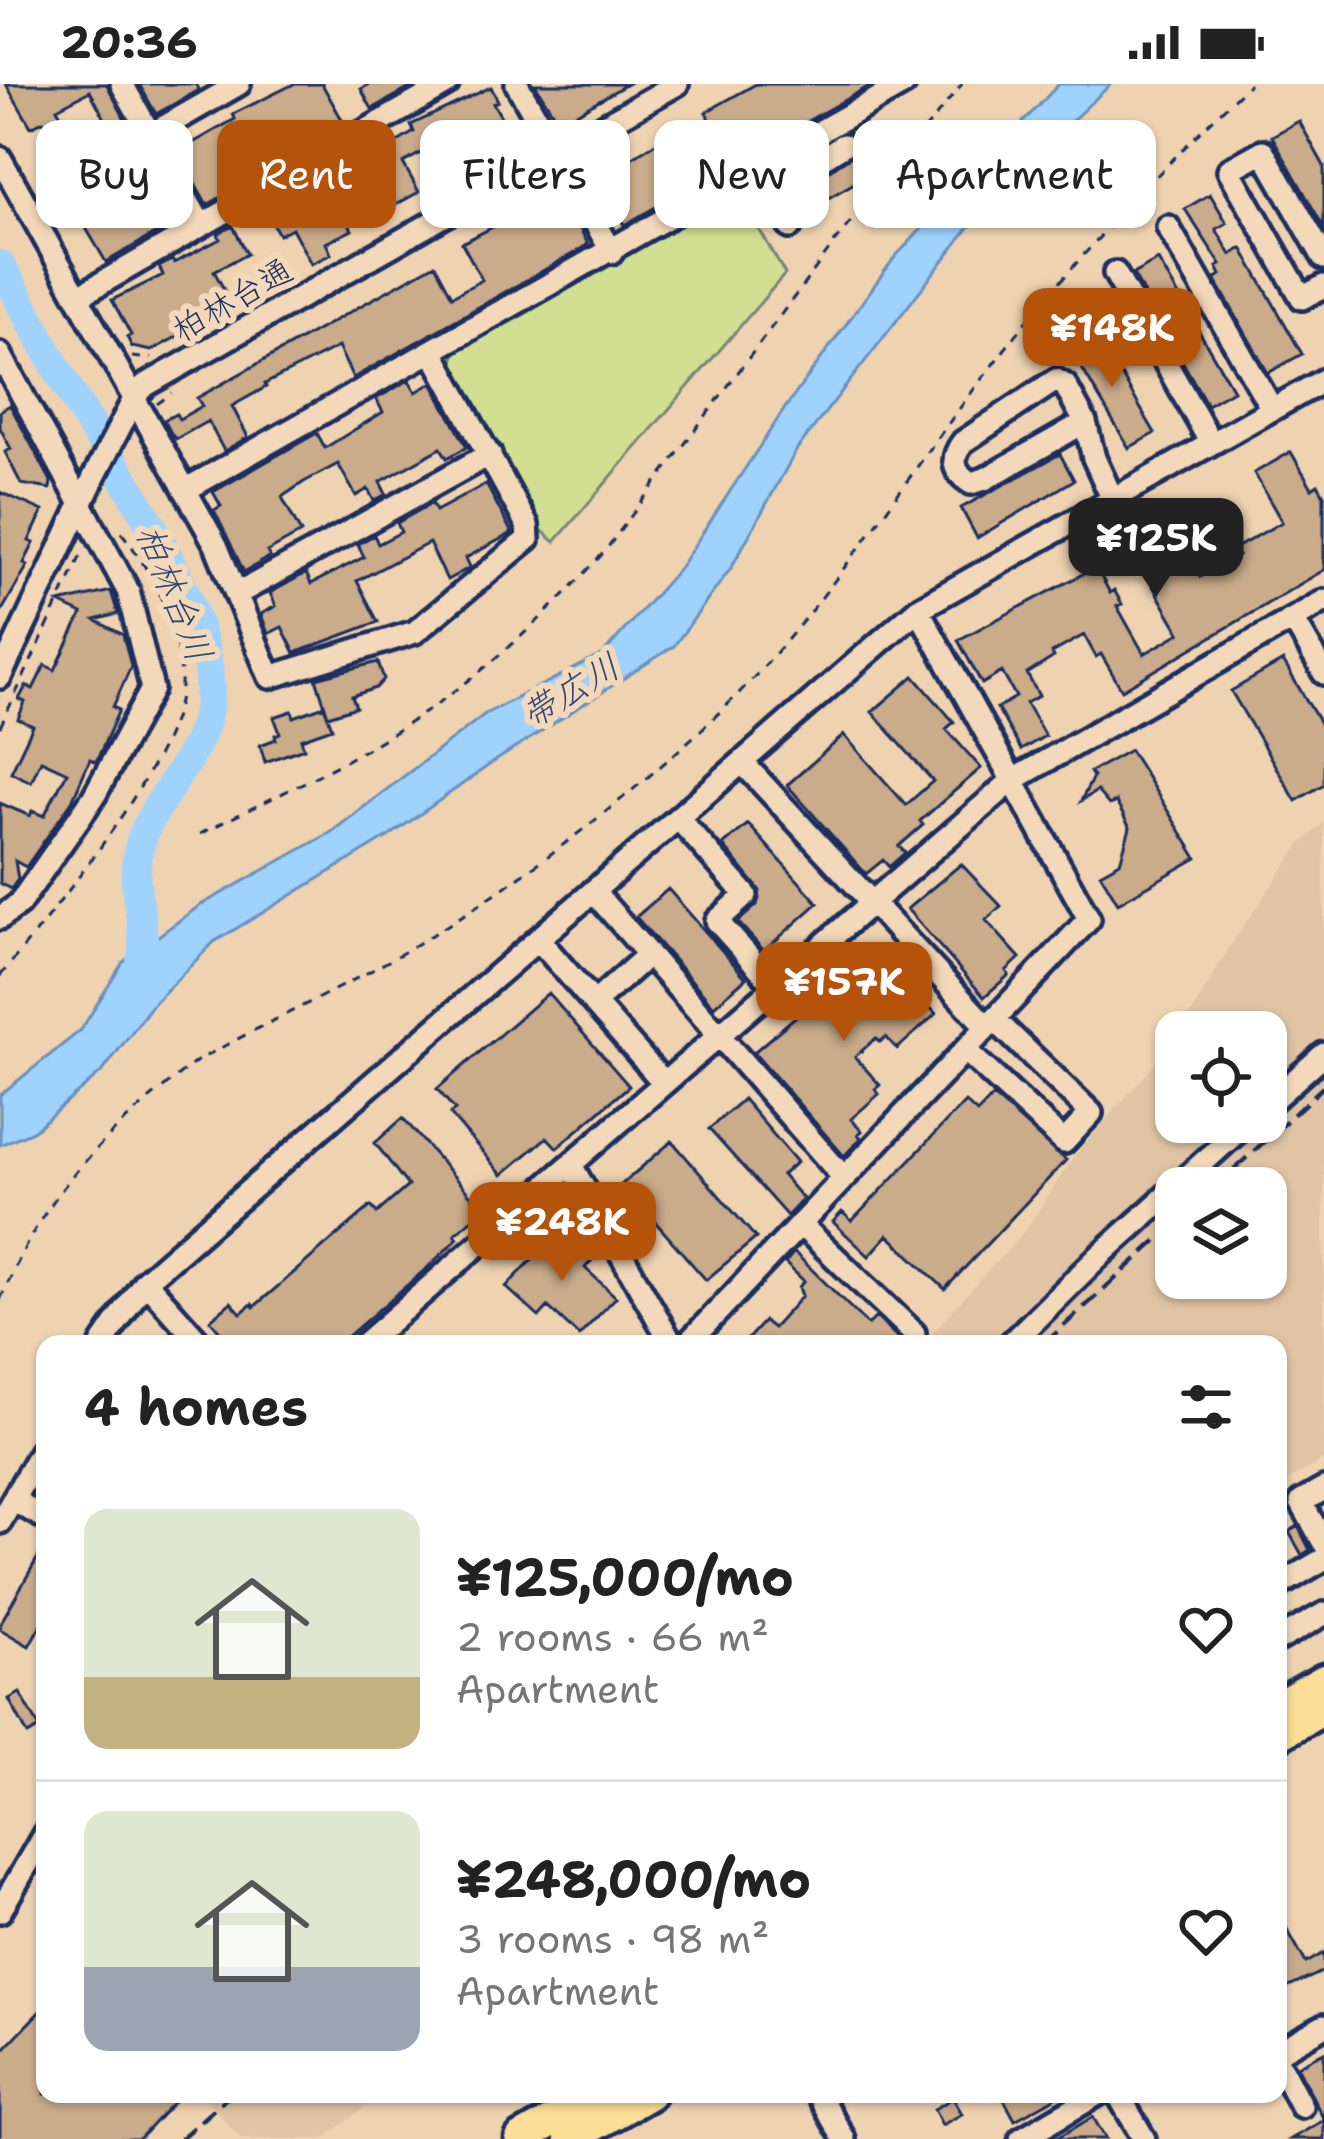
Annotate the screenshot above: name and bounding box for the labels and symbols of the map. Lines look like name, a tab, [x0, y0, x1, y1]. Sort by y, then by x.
street label: 柏林台通	[164, 247, 301, 352]
pin: ¥148K	[1028, 288, 1196, 390]
pin: ¥125K	[1072, 498, 1240, 600]
water label: 柏林台川	[125, 517, 224, 669]
water label: 帯広川	[511, 642, 629, 739]
pin: ¥157K	[760, 942, 928, 1044]
pin: ¥248K	[478, 1182, 646, 1284]

